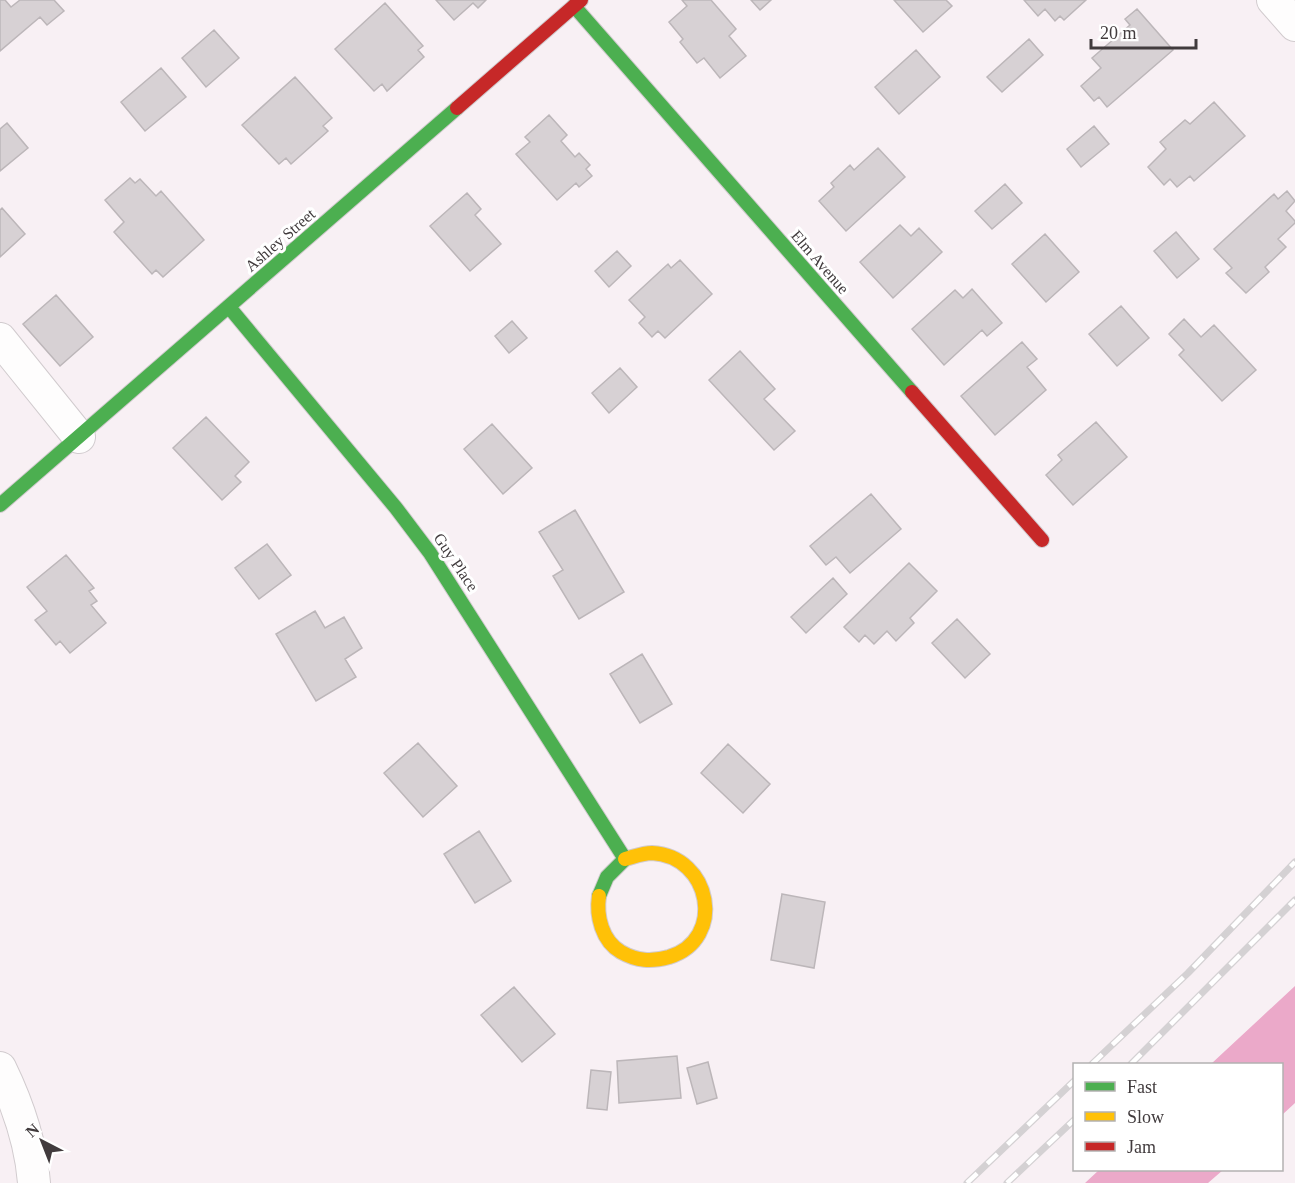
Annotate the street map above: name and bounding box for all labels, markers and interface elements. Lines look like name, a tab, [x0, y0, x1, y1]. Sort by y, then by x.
scale bar	[1091, 12, 1196, 50]
text: 20 m	[1100, 23, 1137, 43]
street label: Ashley Street	[242, 205, 319, 276]
street label: Elm Avenue	[788, 227, 852, 297]
street label: Guy Place	[430, 530, 482, 595]
legend	[1073, 1063, 1283, 1171]
text: Fast	[1127, 1077, 1157, 1097]
text: Slow	[1127, 1107, 1164, 1127]
north arrow	[12, 1111, 72, 1171]
text: N	[22, 1120, 43, 1140]
text: Jam	[1127, 1137, 1156, 1157]

